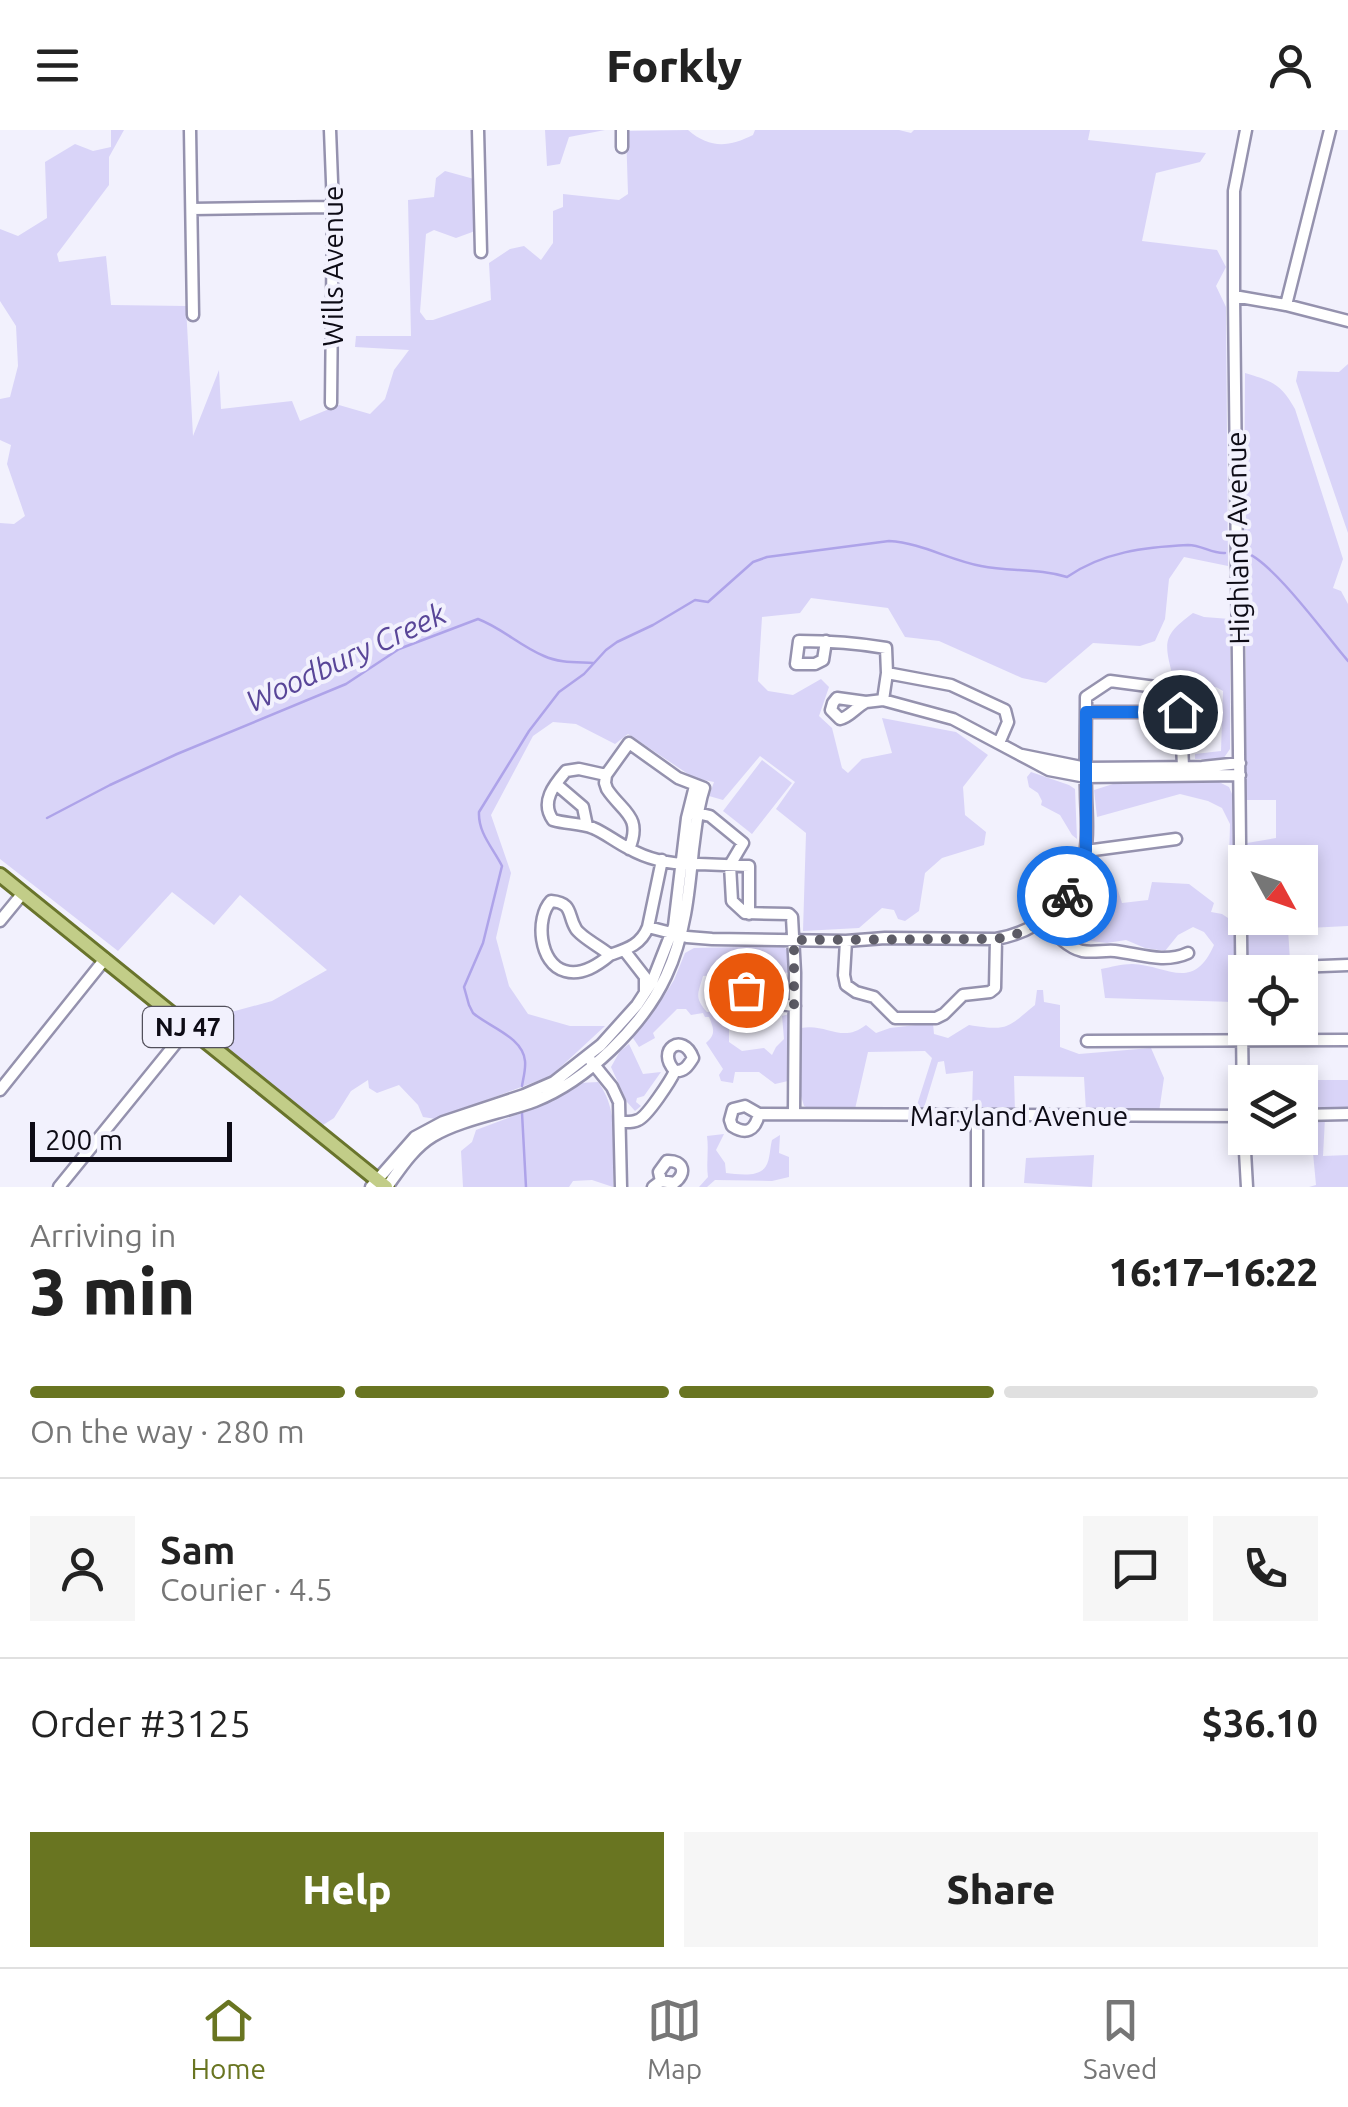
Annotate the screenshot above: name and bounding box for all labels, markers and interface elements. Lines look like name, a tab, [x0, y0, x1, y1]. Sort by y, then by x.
icon: menu	[30, 38, 85, 93]
icon: person	[1263, 38, 1318, 93]
text: Forkly	[606, 40, 742, 91]
street label: Wills Avenue	[317, 186, 348, 346]
street label: Highland Avenue	[1220, 431, 1254, 645]
water label: Woodbury Creek	[241, 596, 452, 718]
pin	[1138, 670, 1223, 755]
icon: home	[1153, 685, 1208, 740]
north arrow	[1228, 845, 1318, 935]
map controls	[1228, 845, 1318, 1155]
courier	[1017, 846, 1117, 946]
icon: bike	[1040, 869, 1095, 924]
pin	[704, 948, 789, 1033]
button: locate	[1228, 955, 1318, 1045]
icon: bag	[719, 963, 774, 1018]
road number: NJ 47	[143, 1007, 233, 1047]
button: layers	[1228, 1065, 1318, 1155]
street label: Maryland Avenue	[910, 1100, 1128, 1131]
scale bar	[30, 1117, 232, 1162]
text: 200 m	[45, 1124, 123, 1155]
text: Arriving in	[30, 1217, 176, 1253]
text: 16:17–16:22	[1109, 1251, 1318, 1293]
text: 3 min	[30, 1254, 195, 1327]
text: On the way · 280 m	[30, 1413, 305, 1449]
button: person	[30, 1516, 135, 1621]
button: chat	[1083, 1516, 1188, 1621]
button: phone	[1213, 1516, 1318, 1621]
text: Sam	[160, 1529, 235, 1571]
text: Courier · 4.5	[160, 1571, 333, 1607]
text: Order #3125	[30, 1702, 251, 1744]
text: $36.10	[1201, 1702, 1318, 1744]
button: Help	[30, 1832, 664, 1947]
button: Share	[684, 1832, 1318, 1947]
tab: Home	[190, 1993, 266, 2084]
tab: Map	[647, 1993, 702, 2084]
tab: Saved	[1083, 1993, 1158, 2084]

